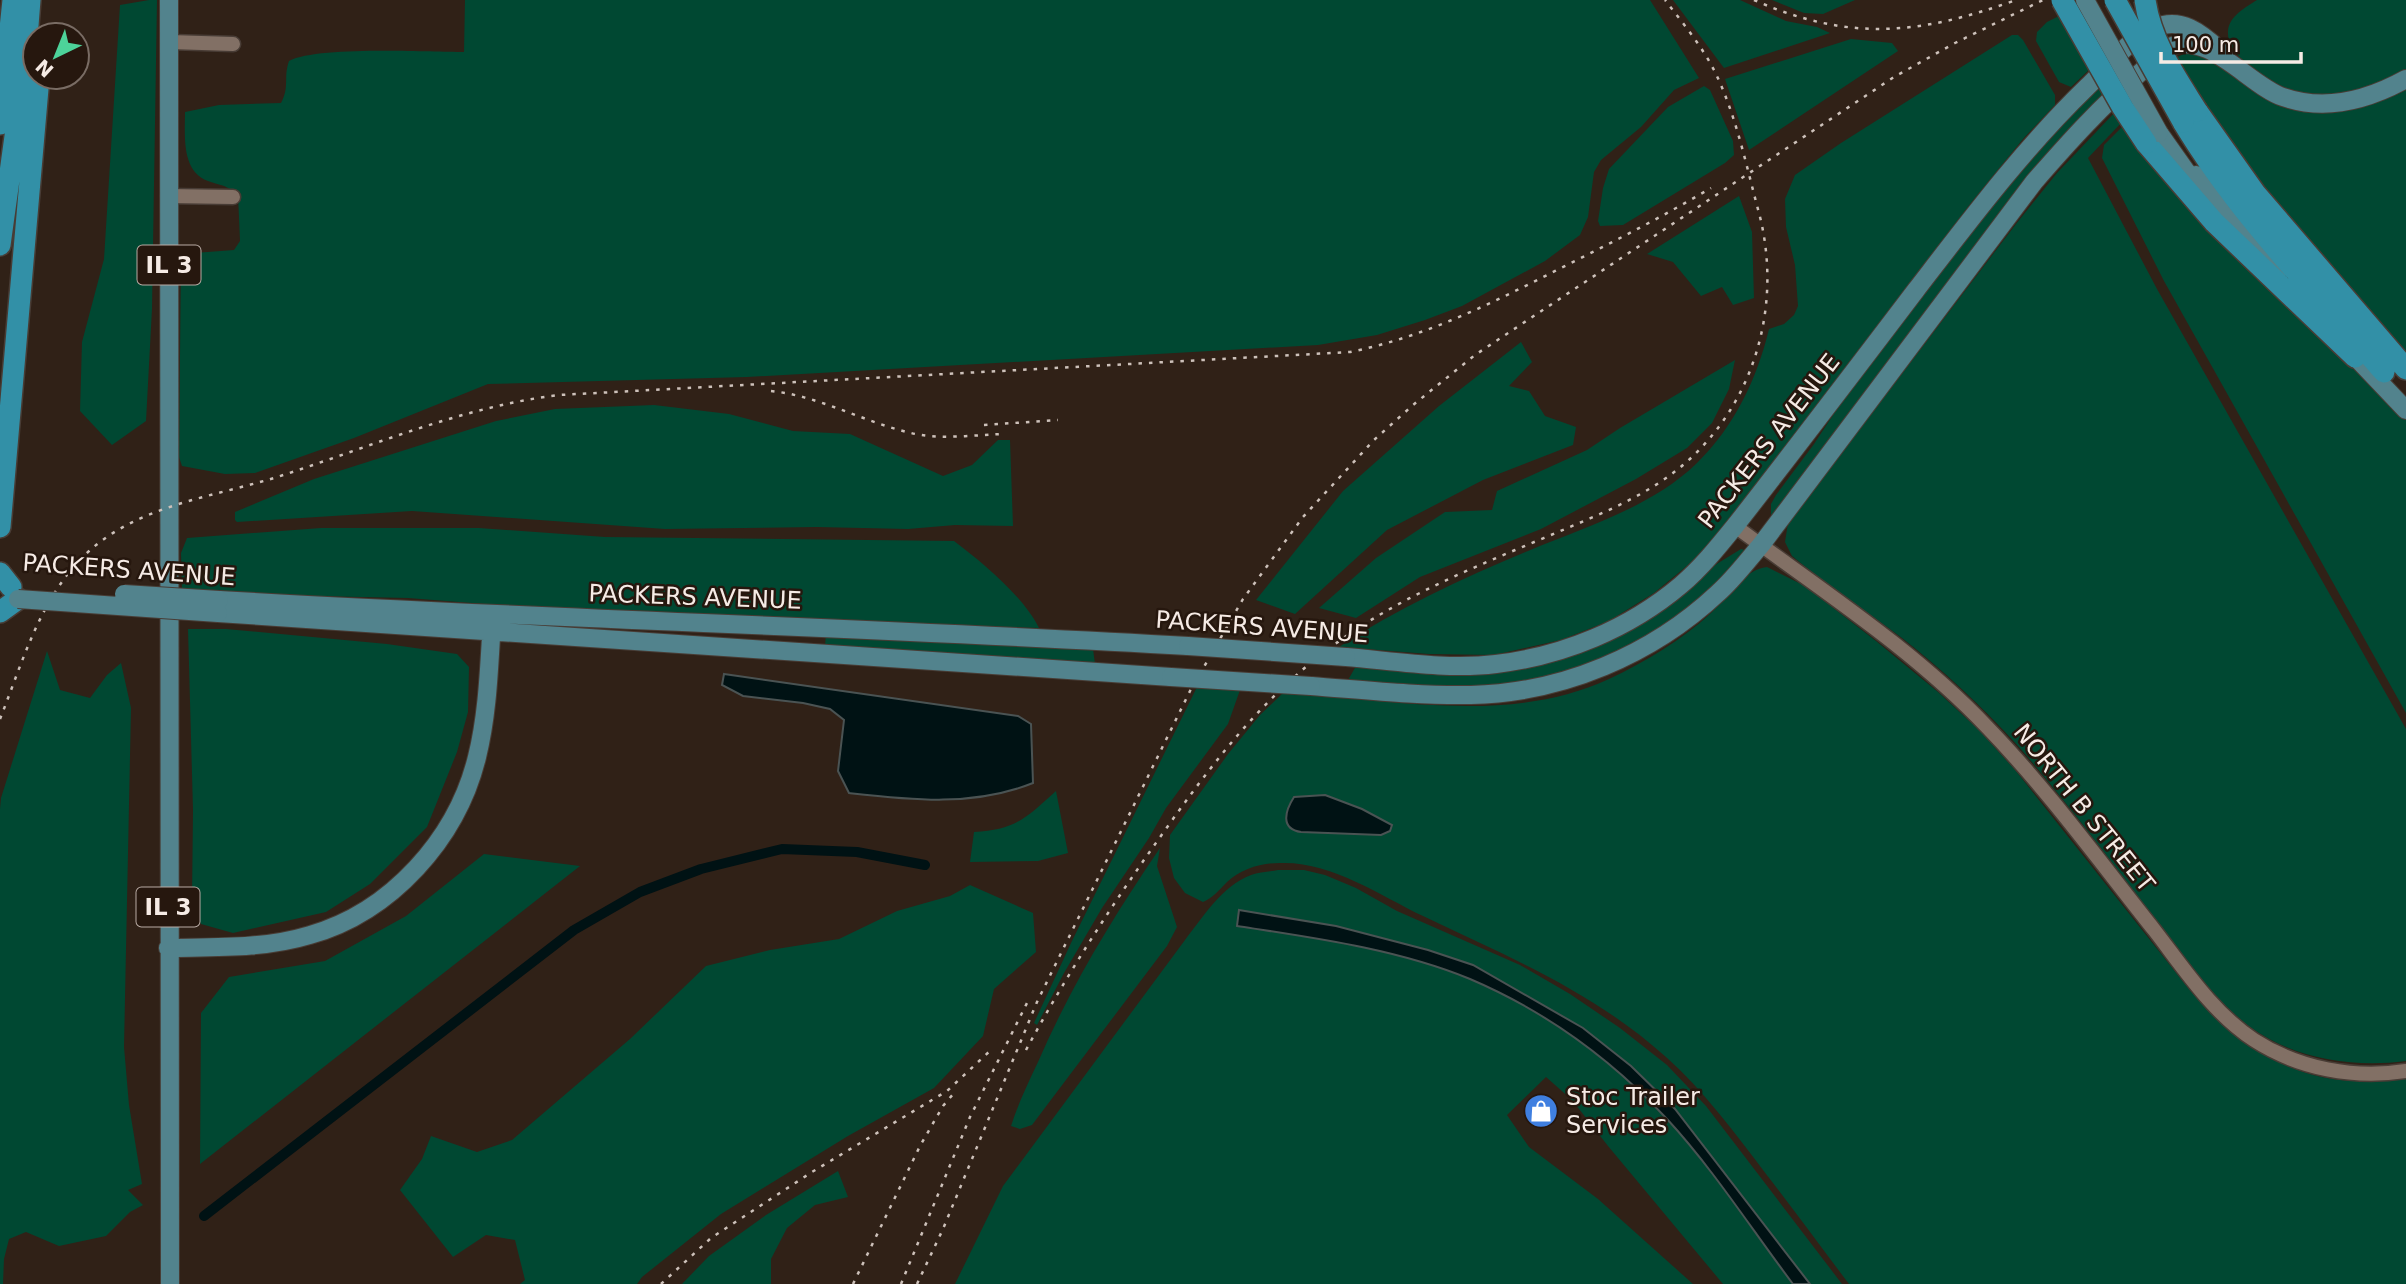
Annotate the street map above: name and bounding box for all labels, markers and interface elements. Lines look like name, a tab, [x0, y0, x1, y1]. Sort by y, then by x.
north arrow	[21, 21, 91, 91]
scale bar	[2161, 21, 2301, 65]
text: 100 m	[2172, 33, 2239, 57]
text: N	[31, 55, 58, 82]
road number: IL 3	[138, 246, 200, 284]
street label: PACKERS AVENUE	[1692, 348, 1846, 534]
street label: PACKERS AVENUE	[22, 549, 236, 591]
street label: PACKERS AVENUE	[588, 579, 802, 615]
street label: PACKERS AVENUE	[1155, 606, 1369, 648]
street label: NORTH B STREET	[2008, 718, 2160, 898]
road number: IL 3	[136, 888, 200, 926]
place label: Stoc Trailer Services	[1566, 1083, 1700, 1139]
shop icon: Stoc Trailer Services	[1522, 1092, 1560, 1130]

